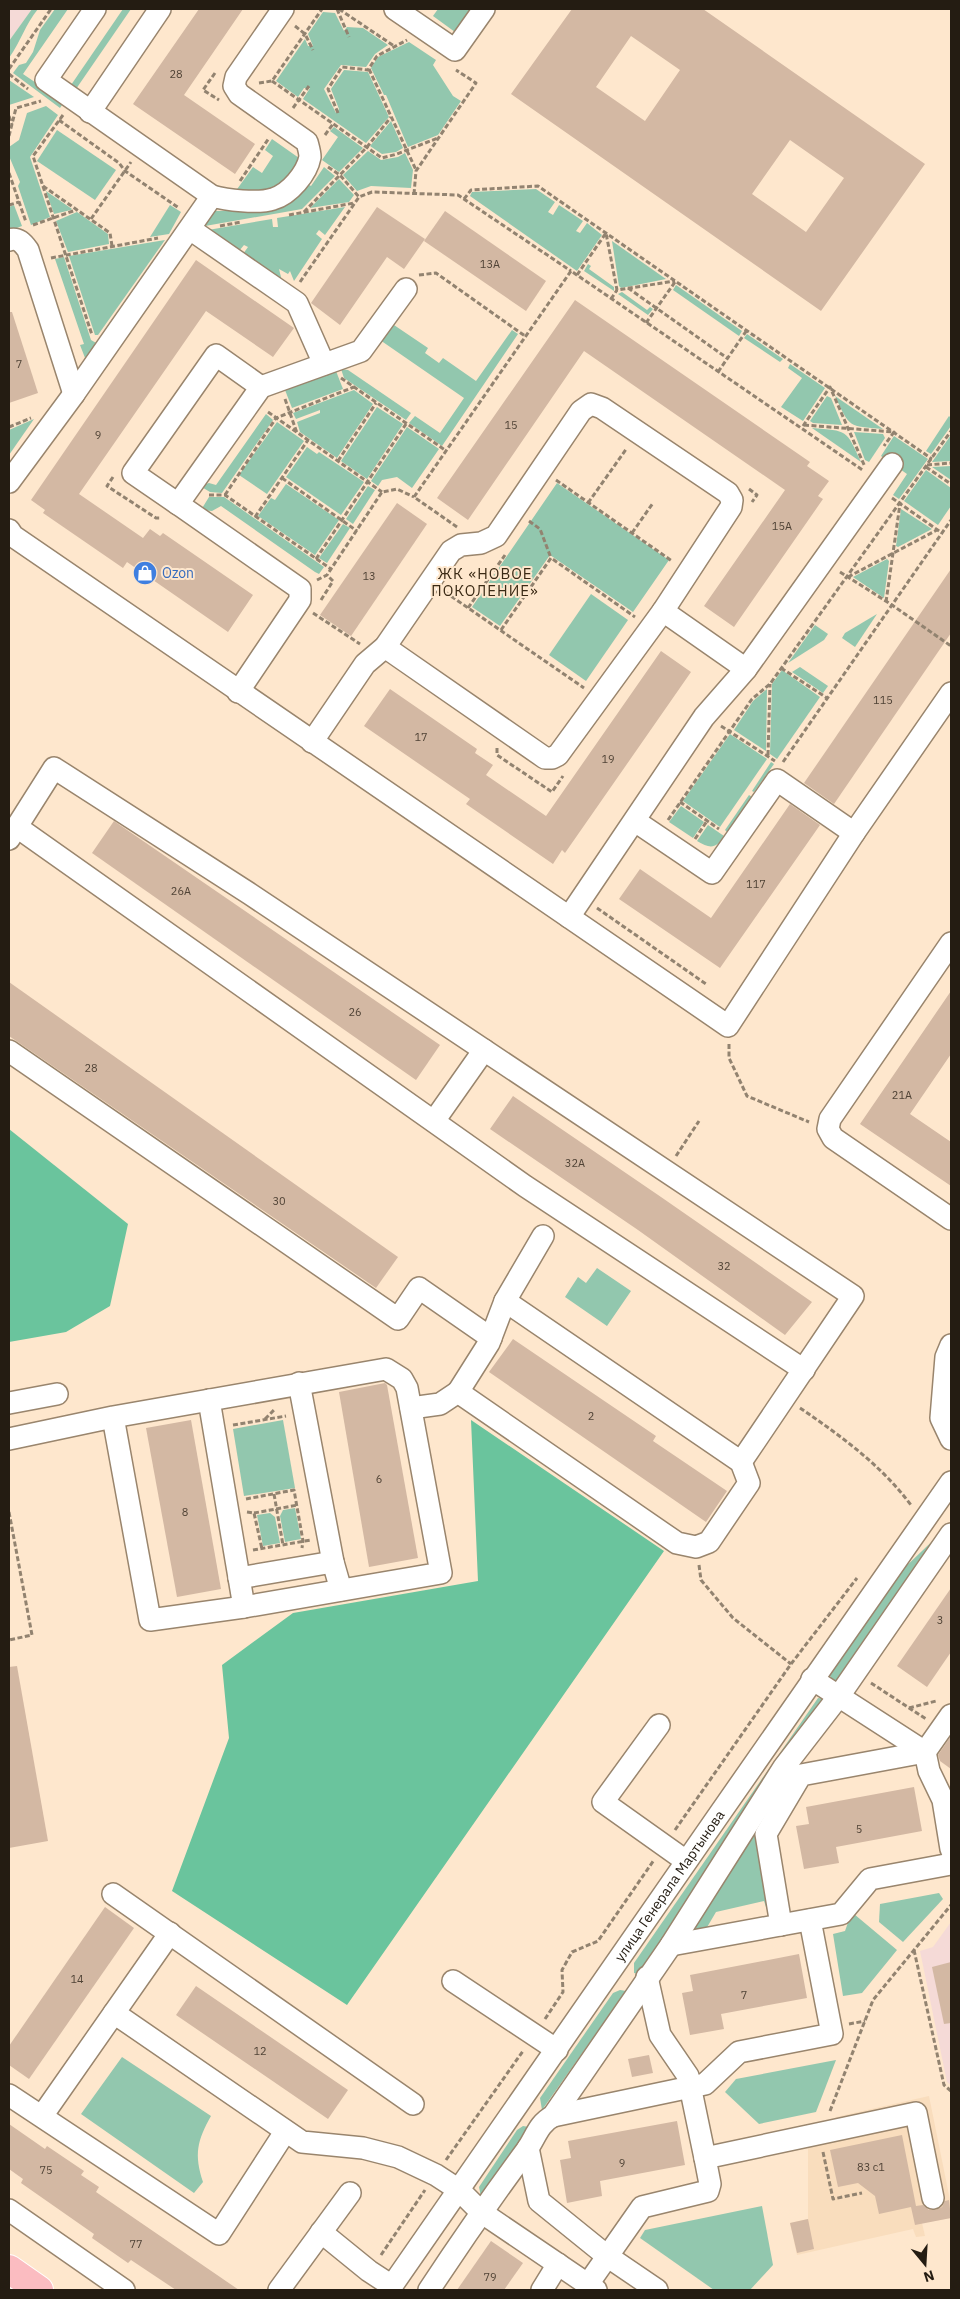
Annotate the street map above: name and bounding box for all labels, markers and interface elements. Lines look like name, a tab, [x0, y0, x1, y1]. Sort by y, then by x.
house number: 28	[169, 67, 183, 81]
house number: 13А	[480, 257, 500, 271]
house number: 7	[16, 357, 22, 371]
house number: 15	[504, 418, 518, 432]
house number: 9	[95, 428, 101, 442]
house number: 15А	[772, 519, 792, 533]
shop icon: Ozon	[132, 560, 158, 586]
place label: Ozon	[162, 564, 194, 582]
district label: ЖК «НОВОЕ ПОКОЛЕНИЕ»	[431, 564, 539, 600]
house number: 13	[362, 569, 376, 583]
house number: 115	[873, 693, 893, 707]
house number: 17	[414, 730, 428, 744]
house number: 19	[601, 752, 615, 766]
house number: 117	[746, 877, 766, 891]
house number: 26А	[171, 884, 191, 898]
house number: 26	[348, 1005, 362, 1019]
house number: 28	[84, 1061, 98, 1075]
house number: 21А	[892, 1088, 912, 1102]
house number: 32А	[565, 1156, 585, 1170]
house number: 30	[272, 1194, 286, 1208]
house number: 32	[717, 1259, 731, 1273]
house number: 2	[588, 1409, 594, 1423]
house number: 6	[376, 1472, 382, 1486]
house number: 8	[182, 1505, 188, 1519]
house number: 3	[937, 1613, 943, 1627]
street label: улица Генерала Мартынова	[611, 1806, 729, 1965]
house number: 5	[856, 1822, 862, 1836]
house number: 14	[70, 1972, 84, 1986]
house number: 7	[741, 1988, 747, 2002]
house number: 12	[253, 2044, 267, 2058]
house number: 9	[619, 2156, 625, 2170]
house number: 83 с1	[857, 2160, 885, 2174]
house number: 75	[39, 2163, 53, 2177]
house number: 77	[129, 2237, 143, 2251]
north arrow	[900, 2239, 950, 2289]
text: N	[921, 2266, 937, 2286]
house number: 79	[483, 2270, 497, 2284]

